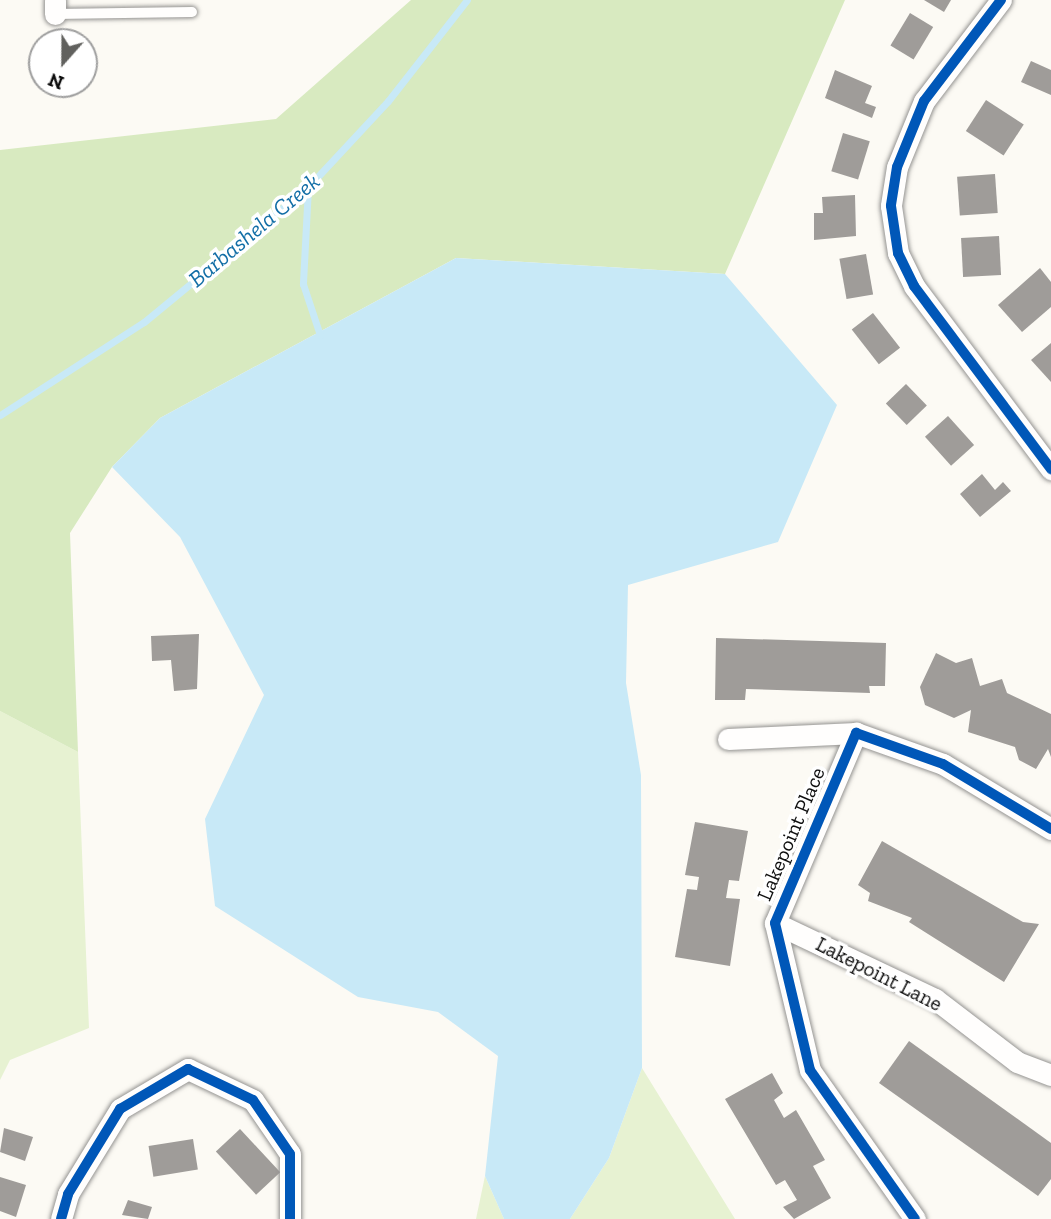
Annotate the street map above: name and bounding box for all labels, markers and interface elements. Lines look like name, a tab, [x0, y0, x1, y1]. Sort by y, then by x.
north arrow	[28, 28, 98, 98]
text: N	[45, 68, 67, 95]
water label: Barbashela Creek	[183, 167, 325, 293]
street label: Lakepoint Place	[752, 764, 830, 904]
street label: Lakepoint Lane	[812, 931, 946, 1017]

